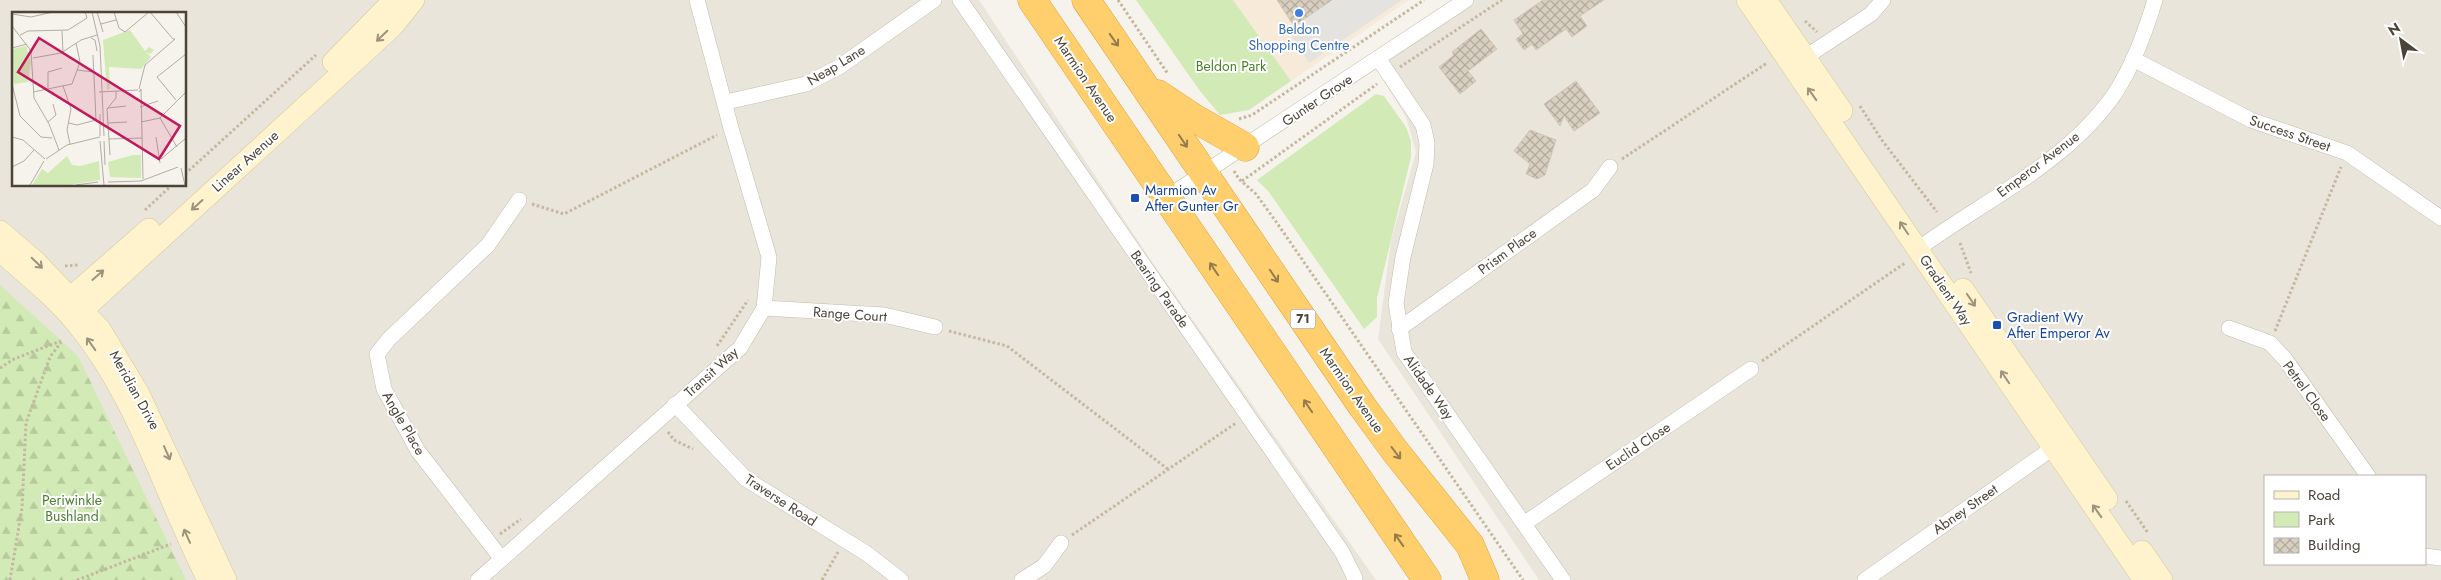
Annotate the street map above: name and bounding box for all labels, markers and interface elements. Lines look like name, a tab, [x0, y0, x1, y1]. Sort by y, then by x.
marker: Beldon Shopping Centre	[1293, 7, 1305, 19]
inset map	[12, 12, 186, 186]
north arrow	[2376, 15, 2426, 65]
text: N	[2384, 18, 2404, 40]
place label: Beldon Shopping Centre	[1248, 19, 1350, 55]
one-way arrow	[375, 30, 388, 42]
street label: Marmion Avenue	[1050, 32, 1122, 126]
one-way arrow	[1109, 33, 1119, 47]
street label: Neap Lane	[803, 40, 869, 90]
park label: Beldon Park	[1196, 56, 1267, 76]
street label: Gunter Grove	[1278, 69, 1356, 131]
one-way arrow	[1807, 87, 1817, 101]
street label: Success Street	[2247, 110, 2334, 156]
street label: Linear Avenue	[207, 126, 283, 196]
street label: Emperor Avenue	[1993, 126, 2083, 202]
one-way arrow	[1178, 134, 1188, 148]
place label: Marmion Av After Gunter Gr	[1145, 180, 1239, 216]
marker: Marmion Av After Gunter Gr	[1129, 192, 1141, 204]
one-way arrow	[191, 199, 204, 211]
one-way arrow	[1899, 221, 1909, 235]
street label: Prism Place	[1474, 223, 1540, 279]
street label: Bearing Parade	[1126, 246, 1194, 332]
street label: Gradient Way	[1915, 251, 1978, 330]
one-way arrow	[31, 257, 43, 269]
one-way arrow	[1209, 262, 1219, 276]
one-way arrow	[1269, 268, 1279, 282]
one-way arrow	[92, 269, 105, 280]
one-way arrow	[1966, 293, 1976, 307]
street label: Range Court	[812, 301, 888, 327]
place label: Gradient Wy After Emperor Av	[2007, 307, 2110, 343]
road number: 71	[1290, 310, 1316, 328]
marker: Gradient Wy After Emperor Av	[1991, 319, 2003, 331]
one-way arrow	[86, 337, 96, 351]
street label: Transit Way	[680, 342, 743, 402]
street label: Marmion Avenue	[1315, 343, 1389, 437]
street label: Meridian Drive	[105, 347, 165, 433]
street label: Alidade Way	[1399, 350, 1459, 424]
street label: Petrel Close	[2278, 357, 2336, 425]
one-way arrow	[2000, 370, 2010, 384]
street label: Angle Place	[378, 387, 430, 459]
one-way arrow	[1302, 399, 1313, 413]
street label: Euclid Close	[1602, 417, 1674, 475]
one-way arrow	[162, 445, 172, 460]
one-way arrow	[1391, 446, 1402, 459]
street label: Traverse Road	[741, 469, 821, 531]
legend	[2264, 475, 2426, 565]
street label: Abney Street	[1928, 479, 2002, 539]
text: Road	[2308, 484, 2340, 506]
park label: Periwinkle Bushland	[42, 490, 102, 526]
one-way arrow	[2092, 504, 2102, 518]
text: Park	[2308, 509, 2335, 531]
one-way arrow	[182, 529, 191, 544]
one-way arrow	[1394, 533, 1404, 547]
text: Building	[2308, 534, 2360, 556]

